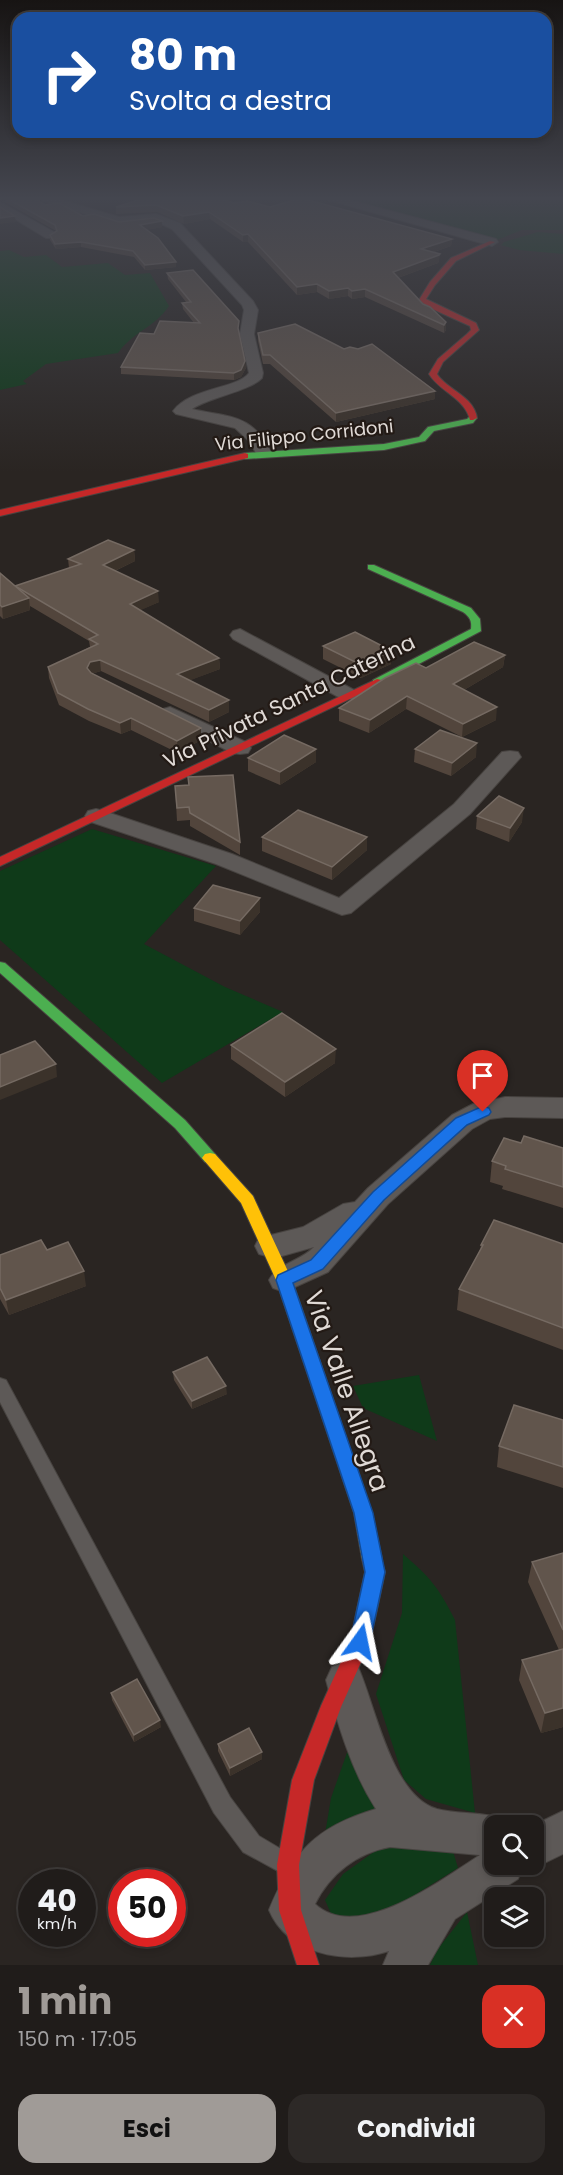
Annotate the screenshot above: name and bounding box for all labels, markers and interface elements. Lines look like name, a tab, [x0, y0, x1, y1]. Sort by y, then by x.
text: 80 m	[129, 26, 237, 85]
icon: right	[30, 36, 108, 114]
text: Svolta a destra	[129, 82, 332, 119]
street label: Via Filippo Corridoni	[213, 413, 395, 457]
street label: Via Privata Santa Caterina	[158, 627, 420, 775]
pin	[457, 1050, 508, 1112]
icon: arrive	[466, 1059, 499, 1092]
street label: Via Valle Allegra	[296, 1285, 398, 1497]
position arrow	[328, 1610, 392, 1674]
map controls	[484, 1815, 544, 1947]
button: search	[484, 1815, 544, 1875]
speed limit sign: 50	[108, 1869, 186, 1947]
text: 40	[37, 1879, 77, 1922]
button: layers	[484, 1887, 544, 1947]
text: km/h	[37, 1913, 77, 1934]
text: 1 min	[18, 1976, 112, 2027]
button: close	[482, 1985, 545, 2048]
text: 150 m · 17:05	[18, 2025, 137, 2053]
button: Esci	[18, 2094, 276, 2163]
button: Condividi	[288, 2094, 545, 2163]

